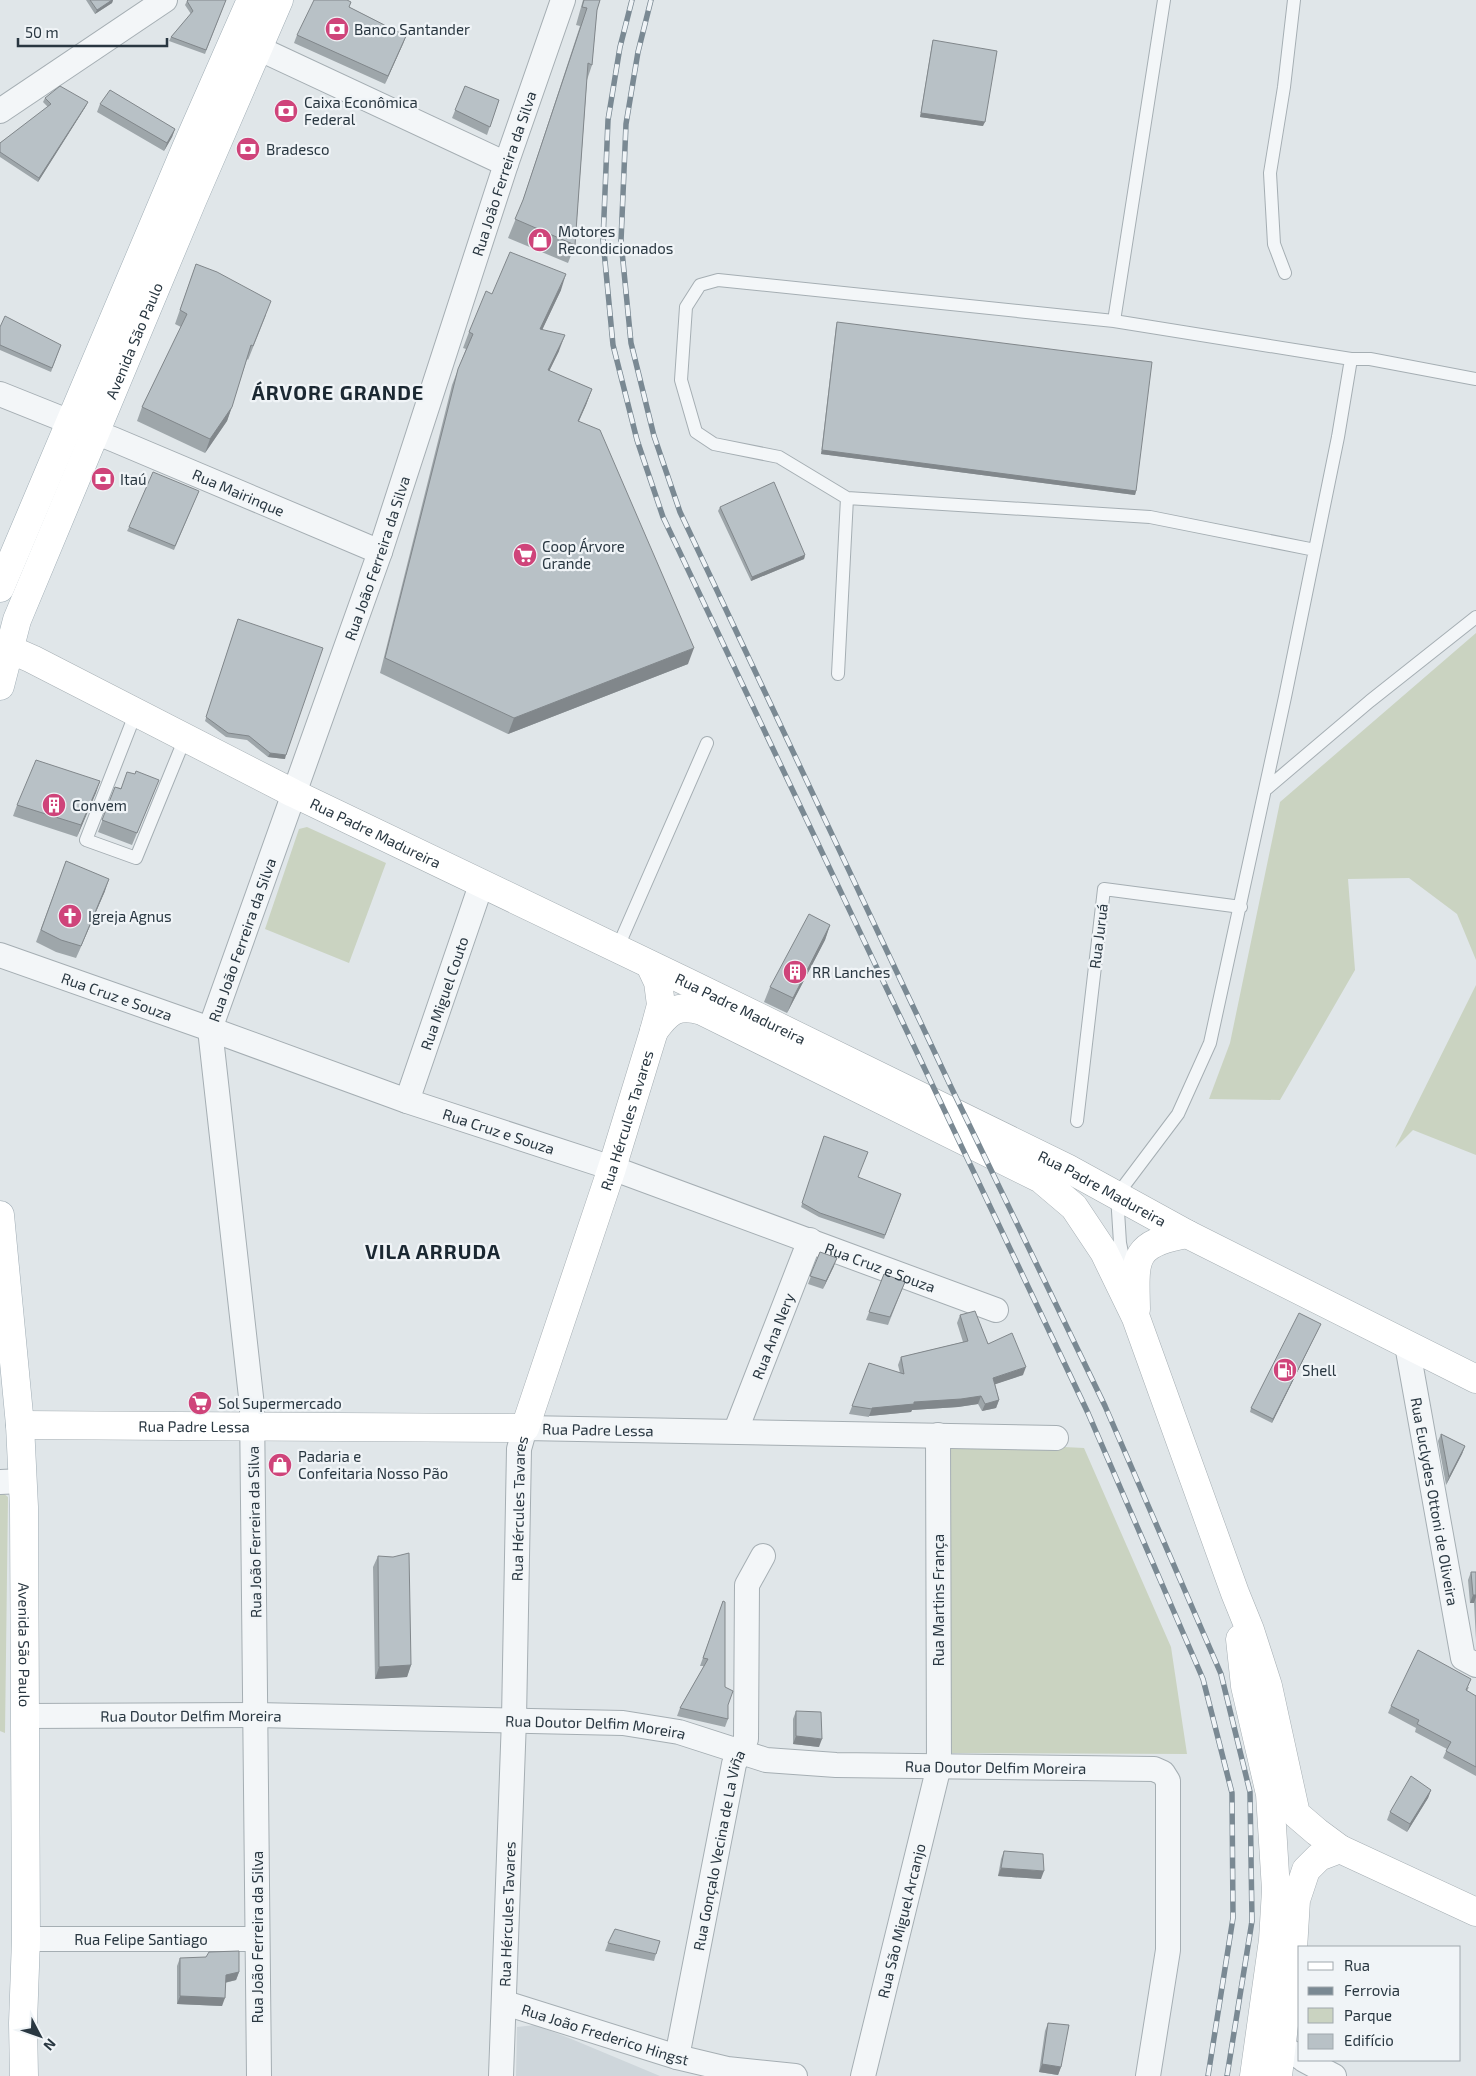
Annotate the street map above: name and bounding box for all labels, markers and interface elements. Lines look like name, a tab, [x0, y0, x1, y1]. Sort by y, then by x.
scale bar	[18, 15, 166, 47]
bank icon: Banco Santander	[324, 16, 350, 42]
place label: Banco Santander	[354, 20, 470, 38]
text: 50 m	[25, 23, 59, 41]
street label: Rua João Ferreira da Silva	[468, 89, 540, 258]
place label: Caixa Econômica Federal	[304, 93, 418, 128]
bank icon: Caixa Econômica Federal	[273, 98, 299, 124]
bank icon: Bradesco	[235, 136, 261, 162]
place label: Bradesco	[266, 140, 330, 158]
place label: Motores Recondicionados	[558, 222, 673, 257]
shop icon: Motores Recondicionados	[527, 227, 553, 253]
street label: Avenida São Paulo	[101, 279, 166, 402]
district label: ÁRVORE GRANDE	[252, 380, 424, 404]
street label: Rua Mairinque	[190, 465, 287, 520]
bank icon: Itaú	[90, 466, 116, 492]
place label: Itaú	[120, 470, 146, 488]
street label: Rua João Ferreira da Silva	[340, 473, 413, 643]
place label: Coop Árvore Grande	[542, 537, 625, 572]
supermarket icon: Coop Árvore Grande	[512, 542, 538, 568]
building icon: Convem	[41, 792, 67, 818]
street label: Rua Padre Madureira	[307, 794, 444, 872]
place label: Convem	[72, 796, 127, 814]
street label: Rua João Ferreira da Silva	[204, 855, 279, 1024]
street label: Rua Juruá	[1085, 902, 1111, 970]
church icon: Igreja Agnus	[57, 903, 83, 929]
place label: Igreja Agnus	[88, 907, 172, 926]
street label: Rua Miguel Couto	[416, 934, 472, 1052]
building icon: RR Lanches	[782, 959, 808, 985]
place label: RR Lanches	[812, 963, 890, 981]
street label: Rua Cruz e Souza	[59, 968, 175, 1024]
street label: Rua Padre Madureira	[673, 969, 809, 1048]
street label: Rua Hércules Tavares	[596, 1048, 657, 1193]
street label: Rua Cruz e Souza	[441, 1104, 557, 1158]
street label: Rua Padre Madureira	[1035, 1146, 1170, 1230]
district label: VILA ARRUDA	[365, 1239, 501, 1263]
street label: Rua Cruz e Souza	[822, 1239, 938, 1296]
street label: Rua Ana Nery	[748, 1290, 798, 1382]
fuel station icon: Shell	[1272, 1357, 1298, 1383]
place label: Shell	[1302, 1361, 1337, 1379]
supermarket icon: Sol Supermercado	[187, 1390, 213, 1416]
place label: Sol Supermercado	[218, 1394, 342, 1412]
street label: Rua Euclydes Ottoni de Oliveira	[1408, 1396, 1462, 1607]
street label: Rua Padre Lessa	[138, 1417, 250, 1435]
street label: Rua Padre Lessa	[542, 1419, 654, 1439]
street label: Rua Hércules Tavares	[508, 1433, 531, 1581]
street label: Rua João Ferreira da Silva	[243, 1446, 265, 1618]
place label: Padaria e Confeitaria Nosso Pão	[298, 1447, 448, 1482]
shop icon: Padaria e Confeitaria Nosso Pão	[267, 1452, 293, 1478]
street label: Rua Martins França	[929, 1534, 948, 1666]
street label: Avenida São Paulo	[15, 1583, 34, 1707]
street label: Rua Doutor Delfim Moreira	[100, 1706, 282, 1725]
street label: Rua Doutor Delfim Moreira	[505, 1711, 688, 1743]
street label: Rua Gonçalo Vecina de La Viña	[689, 1747, 749, 1952]
street label: Rua Doutor Delfim Moreira	[905, 1757, 1086, 1777]
street label: Rua Hércules Tavares	[495, 1841, 519, 1987]
street label: Rua São Miguel Arcanjo	[873, 1841, 929, 2000]
street label: Rua João Ferreira da Silva	[248, 1851, 266, 2023]
street label: Rua Felipe Santiago	[74, 1930, 208, 1948]
legend	[1298, 1946, 1461, 2061]
text: Rua	[1344, 1956, 1370, 1974]
text: Ferrovia	[1344, 1981, 1400, 1999]
street label: Rua João Frederico Hingst	[519, 2000, 691, 2069]
text: Parque	[1344, 2006, 1392, 2024]
north arrow	[15, 2011, 65, 2061]
text: Edifício	[1344, 2031, 1394, 2049]
text: N	[40, 2035, 60, 2054]

